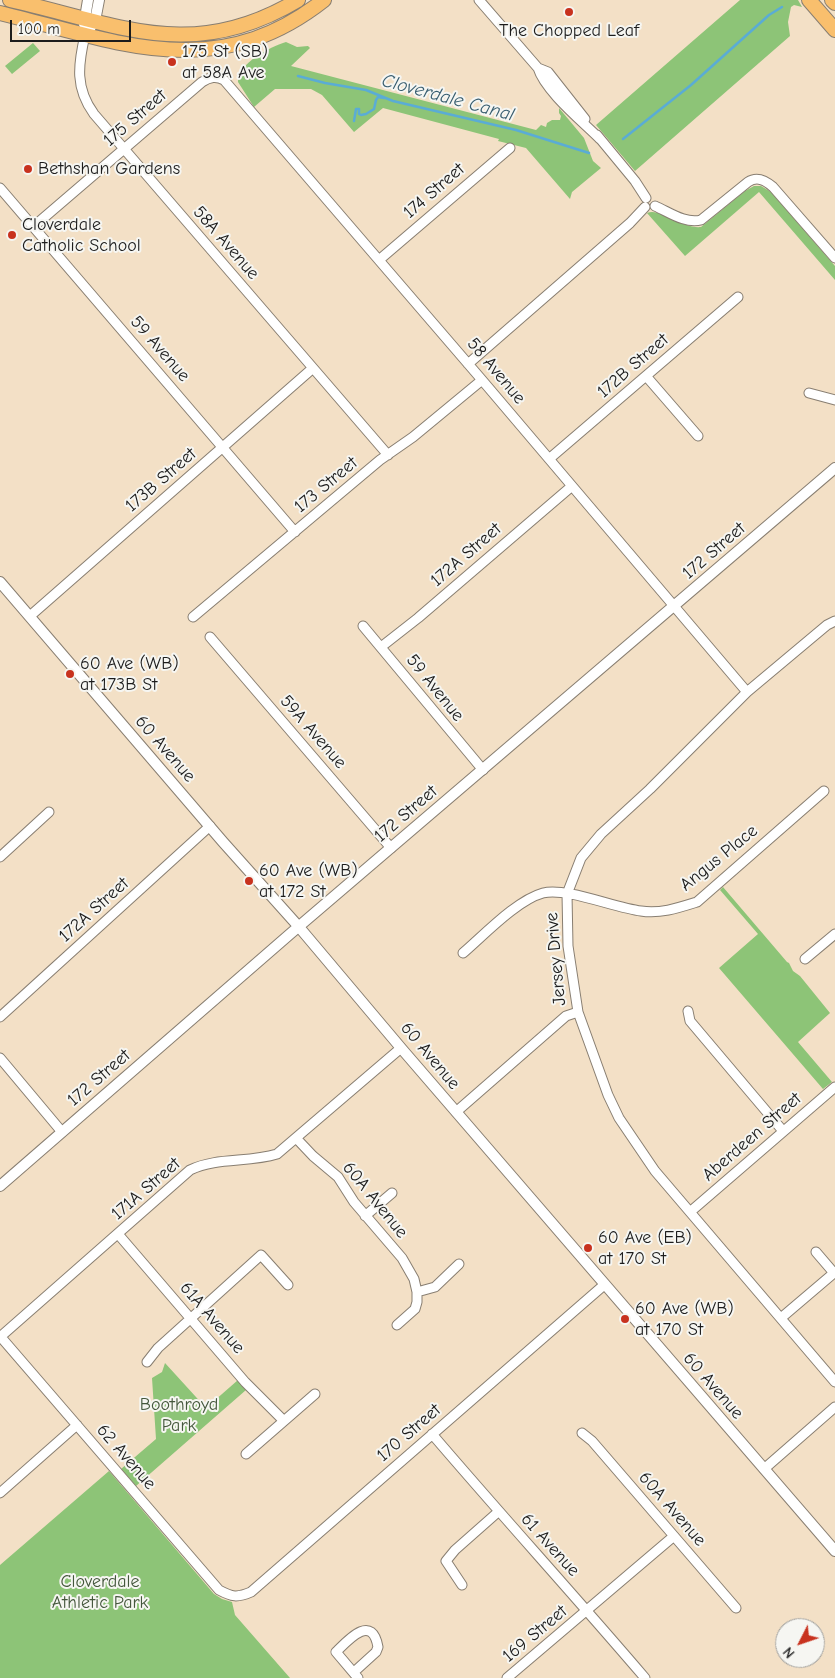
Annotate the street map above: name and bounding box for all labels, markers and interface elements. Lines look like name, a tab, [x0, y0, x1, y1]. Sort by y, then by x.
marker: The Chopped Leaf	[563, 6, 575, 18]
scale bar	[12, 10, 134, 42]
text: 100 m	[18, 20, 60, 38]
place label: The Chopped Leaf	[499, 20, 639, 42]
place label: 175 St (SB) at 58A Ave	[182, 41, 268, 84]
marker: 175 St (SB) at 58A Ave	[166, 56, 178, 68]
water label: Cloverdale Canal	[379, 69, 517, 127]
street label: 175 Street	[99, 85, 171, 151]
place label: Bethshan Gardens	[38, 158, 180, 180]
street label: 174 Street	[399, 159, 469, 223]
marker: Bethshan Gardens	[22, 163, 34, 175]
street label: 58A Avenue	[188, 202, 264, 284]
place label: Cloverdale Catholic School	[22, 214, 141, 256]
marker: Cloverdale Catholic School	[6, 229, 18, 241]
street label: 59 Avenue	[126, 312, 194, 386]
street label: 172B Street	[593, 329, 673, 403]
street label: 58 Avenue	[462, 333, 530, 409]
street label: 173B Street	[121, 443, 201, 517]
street label: 173 Street	[290, 452, 362, 518]
street label: 172A Street	[426, 518, 506, 592]
street label: 172 Street	[678, 518, 750, 584]
street label: 59 Avenue	[401, 650, 469, 726]
place label: 60 Ave (WB) at 173B St	[80, 653, 179, 696]
marker: 60 Ave (WB) at 173B St	[64, 668, 76, 680]
street label: 59A Avenue	[275, 691, 351, 773]
street label: 60 Avenue	[130, 711, 200, 787]
street label: 172 Street	[370, 781, 442, 847]
street label: Angus Place	[676, 820, 762, 896]
place label: 60 Ave (WB) at 172 St	[259, 860, 358, 902]
street label: 172A Street	[55, 873, 133, 947]
marker: 60 Ave (WB) at 172 St	[243, 875, 255, 887]
street label: Jersey Drive	[541, 911, 571, 1007]
street label: 60 Avenue	[396, 1018, 464, 1094]
street label: 172 Street	[63, 1045, 135, 1111]
street label: Aberdeen Street	[698, 1088, 806, 1186]
street label: 171A Street	[107, 1153, 185, 1225]
street label: 60A Avenue	[338, 1157, 412, 1243]
place label: 60 Ave (EB) at 170 St	[598, 1227, 692, 1270]
marker: 60 Ave (EB) at 170 St	[582, 1242, 594, 1254]
street label: 61A Avenue	[175, 1278, 249, 1358]
place label: 60 Ave (WB) at 170 St	[635, 1298, 734, 1340]
marker: 60 Ave (WB) at 170 St	[619, 1313, 631, 1325]
street label: 60 Avenue	[678, 1348, 748, 1424]
park label: Boothroyd Park	[140, 1394, 218, 1436]
street label: 170 Street	[373, 1399, 445, 1467]
street label: 62 Avenue	[92, 1420, 160, 1494]
street label: 60A Avenue	[634, 1467, 710, 1551]
street label: 61 Avenue	[516, 1509, 584, 1581]
park label: Cloverdale Athletic Park	[52, 1571, 148, 1614]
street label: 169 Street	[498, 1601, 572, 1667]
north arrow	[775, 1618, 825, 1668]
text: N	[780, 1643, 798, 1662]

